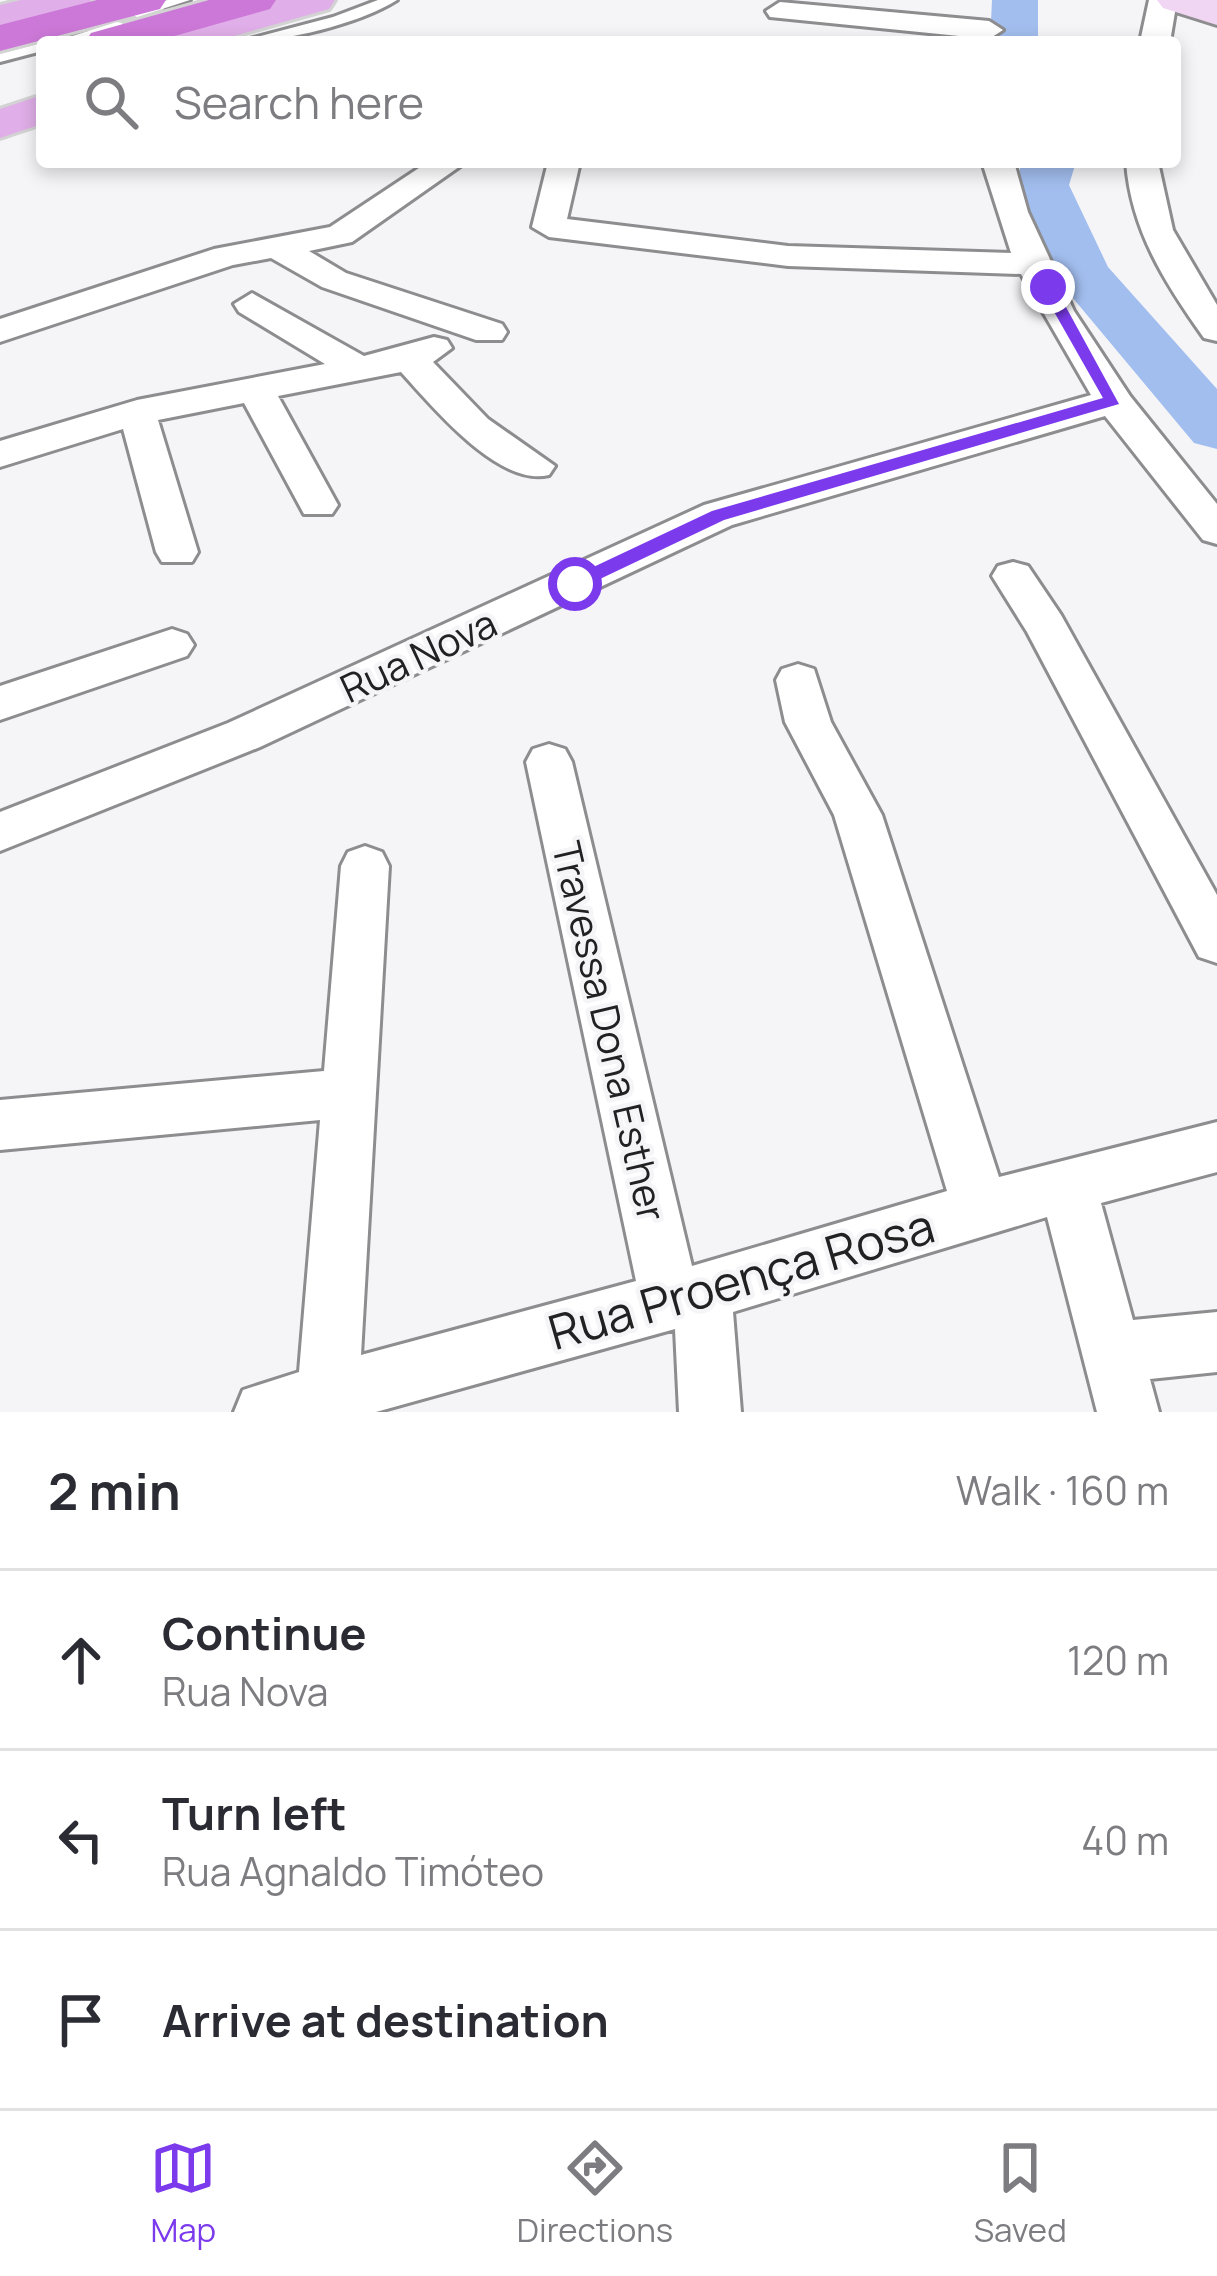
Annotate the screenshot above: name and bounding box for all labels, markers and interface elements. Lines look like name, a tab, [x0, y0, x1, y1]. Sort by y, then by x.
search box	[36, 36, 1181, 168]
icon: search	[78, 69, 144, 135]
text: Search here	[174, 71, 424, 133]
route end	[1021, 260, 1075, 314]
route start	[548, 557, 602, 611]
street label: Rua Nova	[331, 595, 505, 715]
street label: Travessa Dona Esther	[540, 836, 680, 1226]
street label: Rua Proença Rosa	[541, 1192, 941, 1364]
text: 2 min	[48, 1456, 181, 1525]
text: Walk · 160 m	[956, 1463, 1169, 1517]
text: Continue	[162, 1602, 367, 1664]
icon: ahead	[48, 1627, 114, 1693]
text: 120 m	[1067, 1633, 1169, 1687]
text: Rua Nova	[162, 1664, 329, 1718]
text: Turn left	[162, 1782, 347, 1844]
icon: left	[48, 1807, 114, 1873]
text: 40 m	[1081, 1813, 1169, 1867]
text: Rua Agnaldo Timóteo	[162, 1844, 544, 1898]
icon: arrive	[48, 1987, 114, 2053]
text: Arrive at destination	[162, 1989, 609, 2051]
tab: Map	[150, 2135, 216, 2252]
tab: Directions	[517, 2135, 673, 2252]
tab: Saved	[974, 2135, 1067, 2252]

